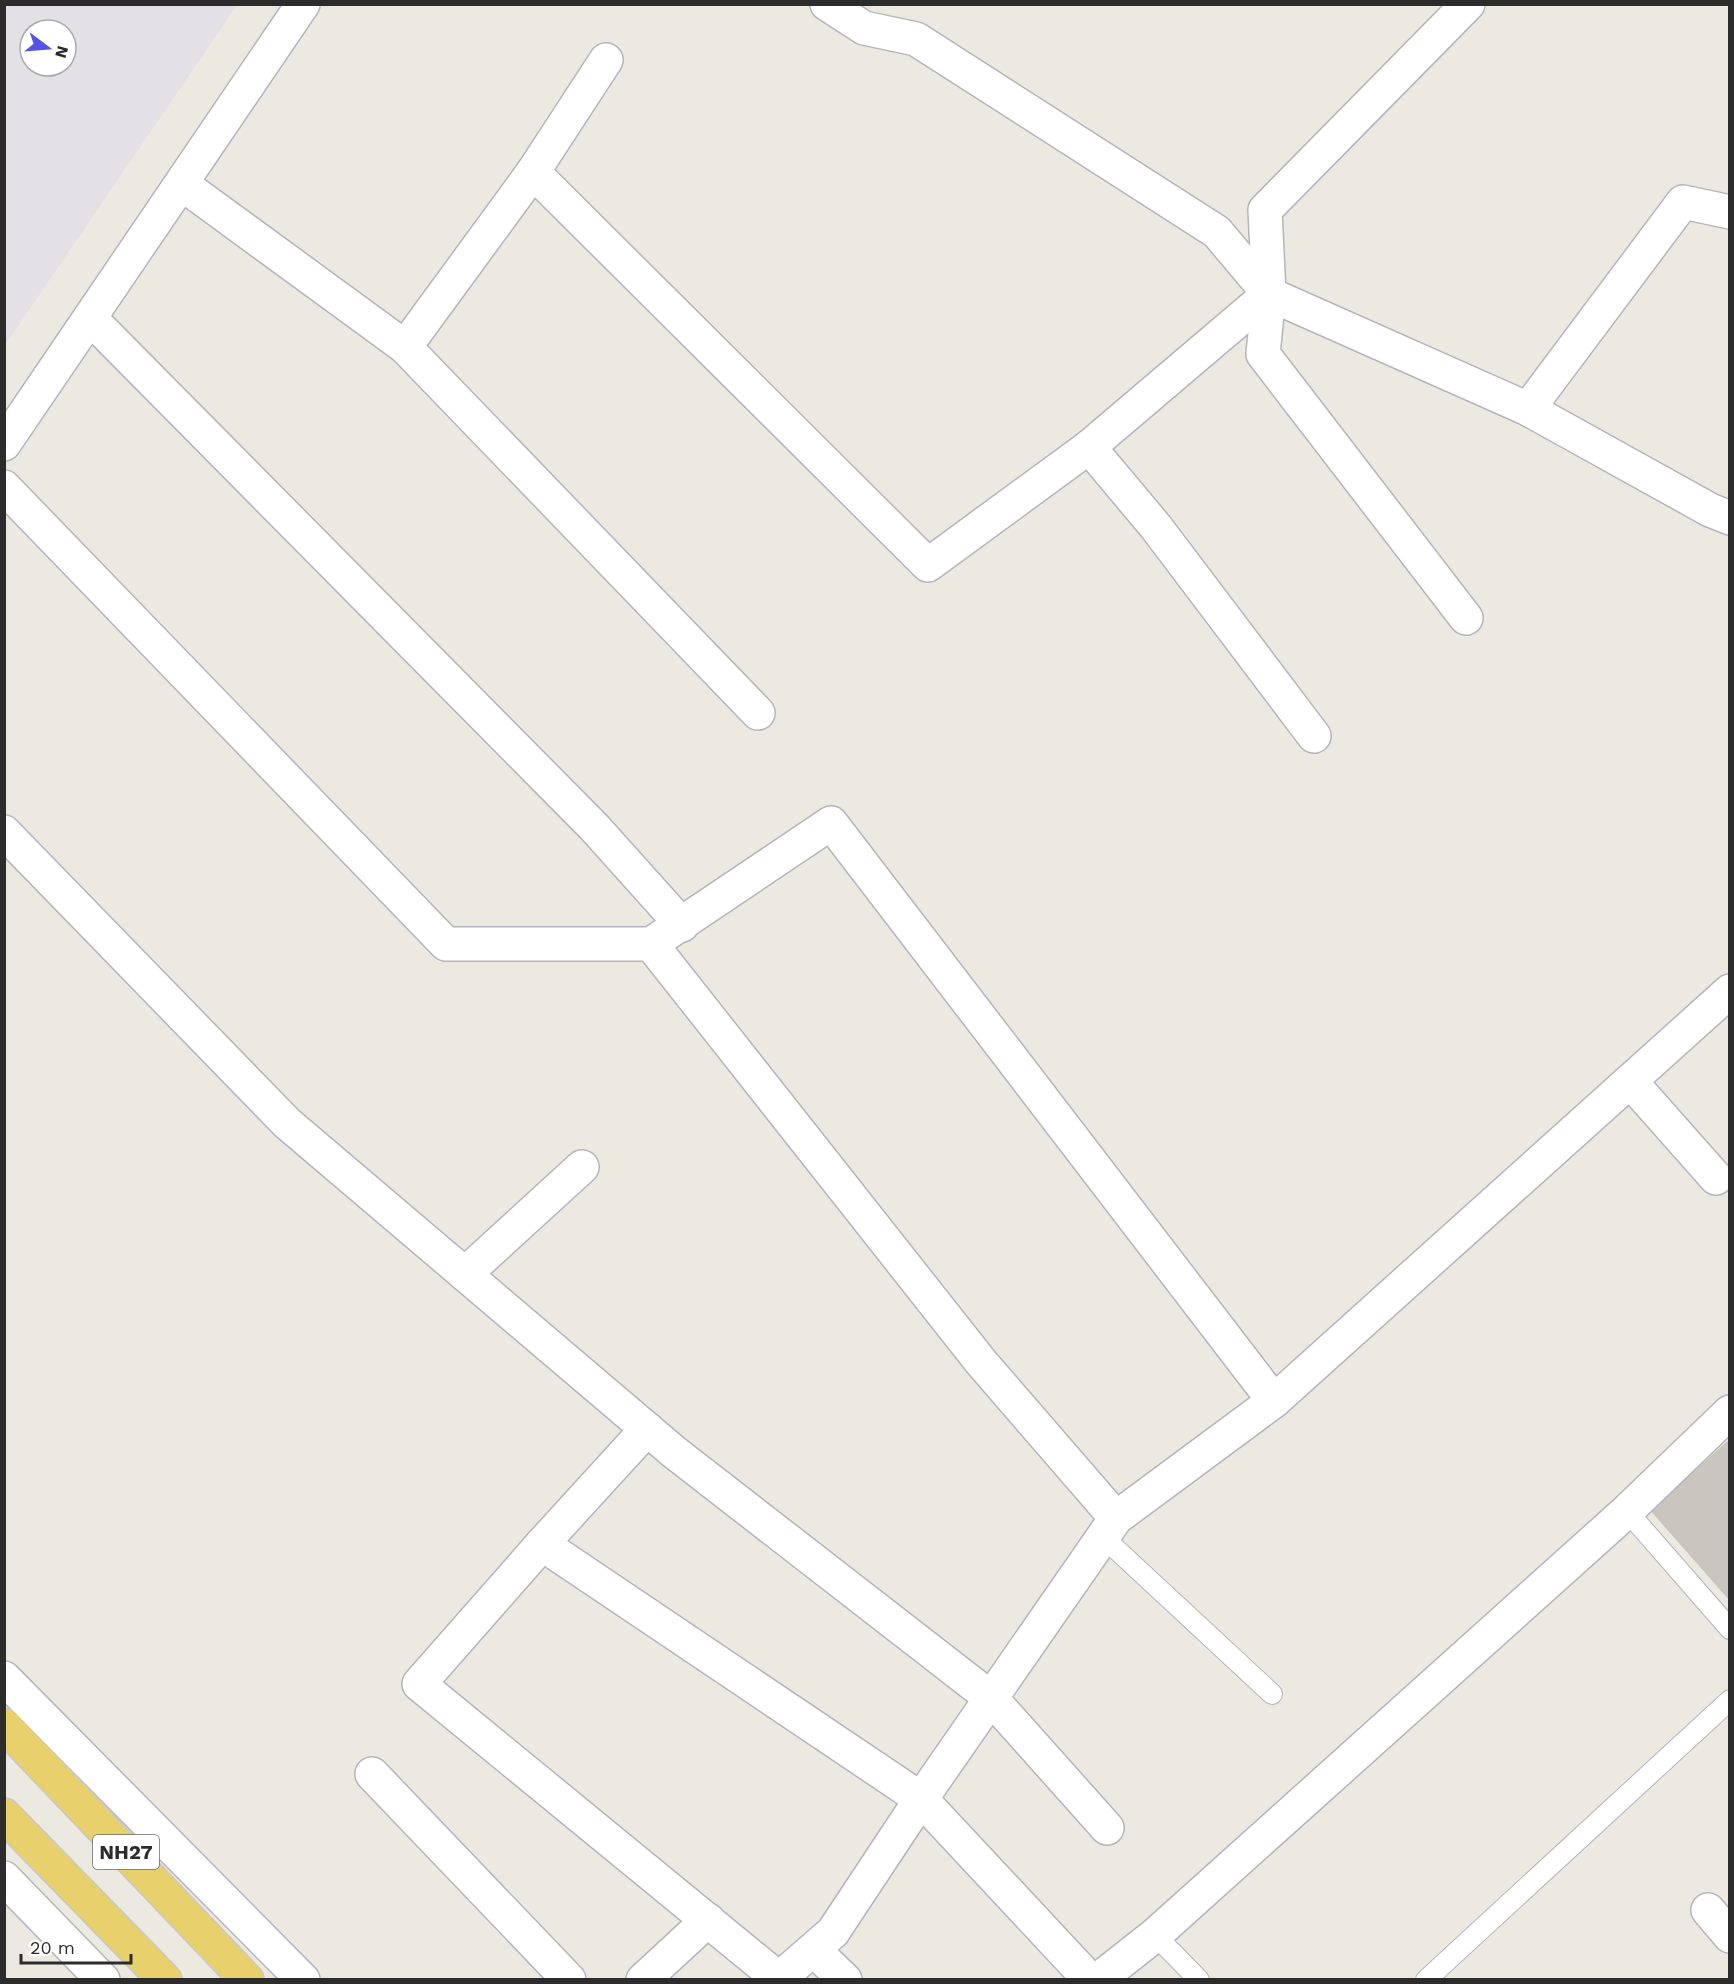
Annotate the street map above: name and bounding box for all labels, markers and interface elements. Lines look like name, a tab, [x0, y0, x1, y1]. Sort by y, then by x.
north arrow	[18, 18, 78, 78]
text: N	[51, 44, 73, 60]
road number: NH27	[93, 1835, 159, 1869]
scale bar	[21, 1927, 130, 1965]
text: 20 m	[30, 1937, 75, 1958]

